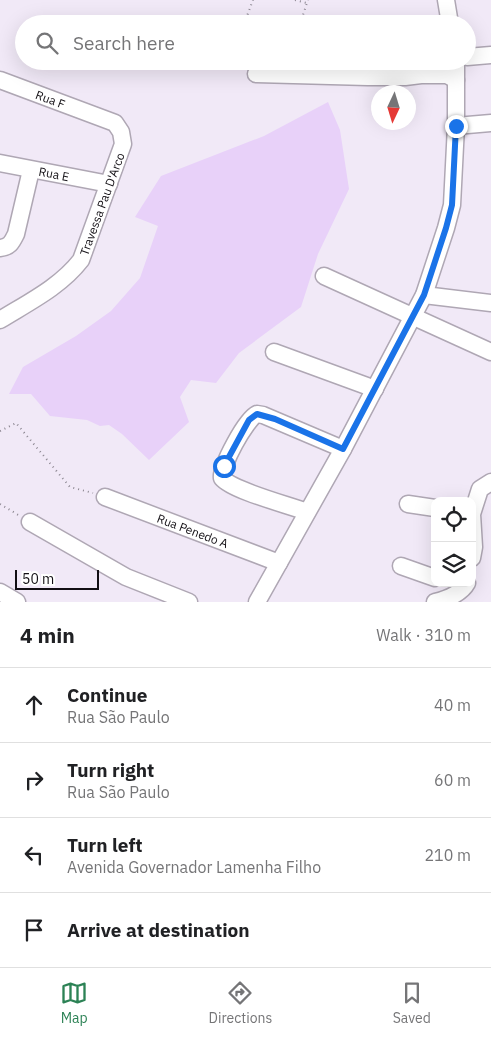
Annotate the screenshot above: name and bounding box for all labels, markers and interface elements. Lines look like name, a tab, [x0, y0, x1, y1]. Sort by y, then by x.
search box	[15, 15, 476, 70]
icon: search	[33, 29, 61, 57]
text: Search here	[73, 31, 175, 55]
north arrow	[371, 85, 416, 130]
street label: Rua F	[34, 87, 68, 111]
route end	[445, 115, 468, 138]
street label: Travessa Pau D'Arco	[76, 150, 128, 258]
street label: Rua E	[37, 163, 71, 184]
route start	[213, 455, 236, 478]
map controls	[431, 497, 476, 587]
button: locate	[431, 497, 476, 542]
street label: Rua Penedo A	[155, 510, 231, 551]
button: layers	[431, 542, 476, 587]
scale bar	[15, 567, 99, 590]
text: 50 m	[22, 570, 54, 588]
text: 4 min	[20, 621, 75, 649]
text: Walk · 310 m	[376, 625, 471, 645]
text: Continue	[67, 683, 147, 707]
icon: ahead	[20, 691, 48, 719]
text: 40 m	[434, 695, 471, 715]
text: Rua São Paulo	[67, 707, 170, 727]
text: Turn right	[67, 758, 154, 782]
icon: right	[20, 766, 48, 794]
text: 60 m	[434, 770, 471, 790]
text: Rua São Paulo	[67, 782, 170, 802]
text: Turn left	[67, 833, 143, 857]
icon: left	[20, 841, 48, 869]
text: 210 m	[424, 845, 471, 865]
text: Avenida Governador Lamenha Filho	[67, 857, 321, 877]
icon: arrive	[20, 916, 48, 944]
text: Arrive at destination	[67, 918, 250, 942]
tab: Map	[60, 979, 88, 1027]
tab: Directions	[209, 979, 272, 1027]
tab: Saved	[393, 979, 431, 1027]

